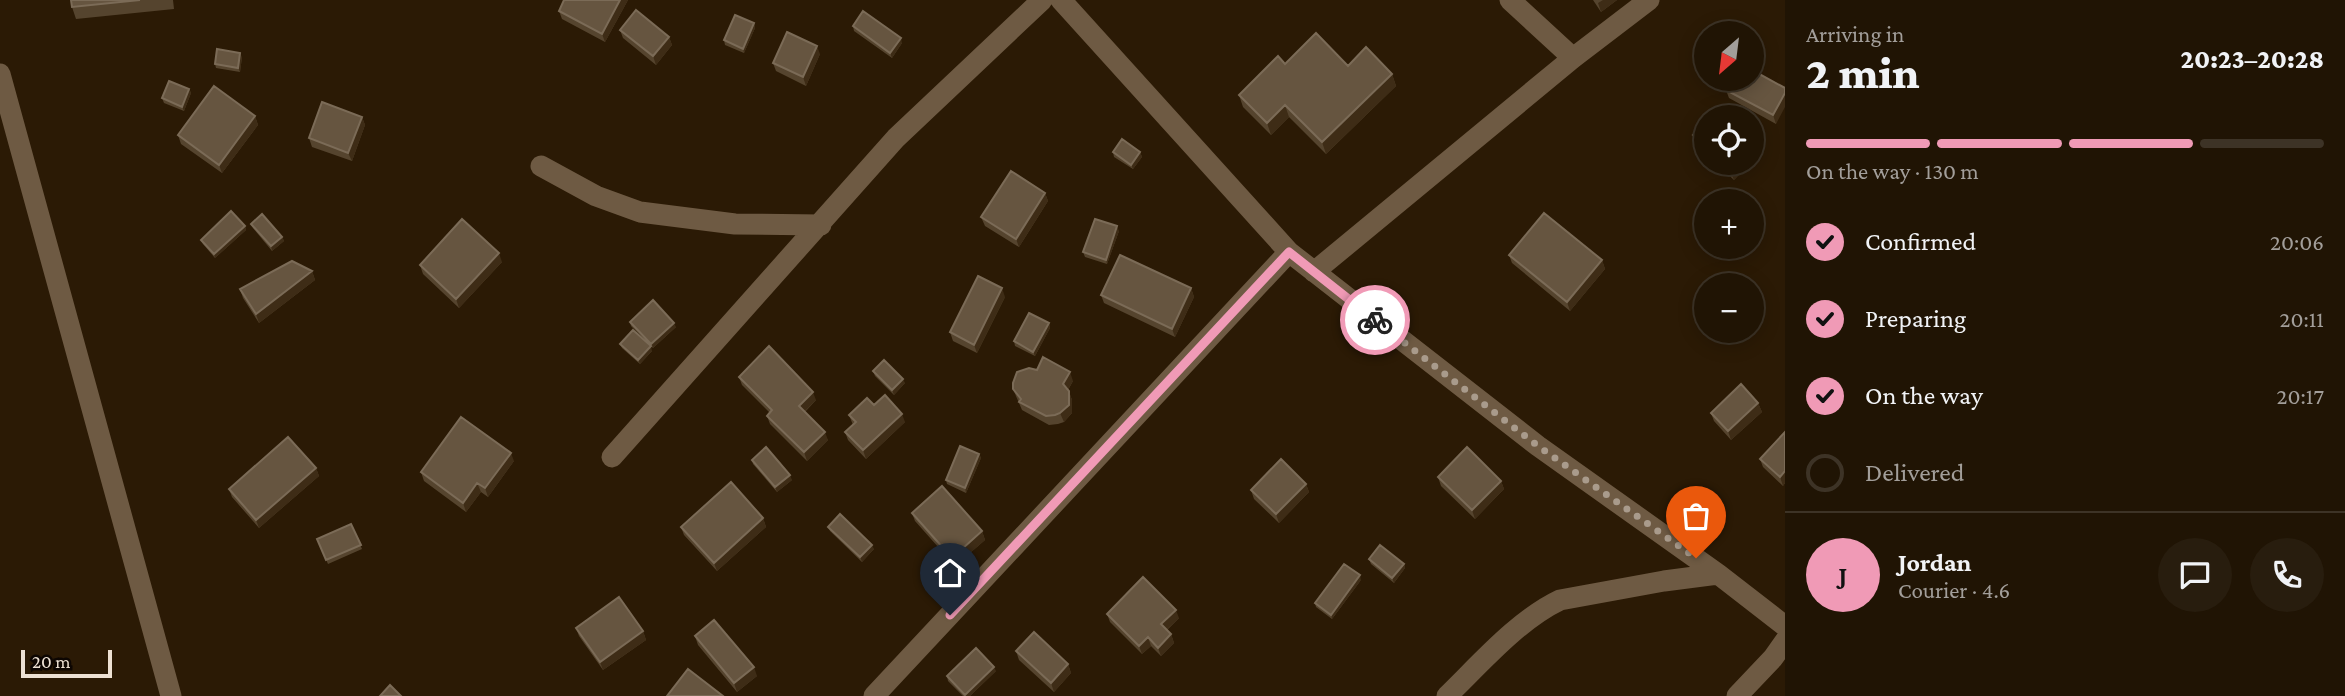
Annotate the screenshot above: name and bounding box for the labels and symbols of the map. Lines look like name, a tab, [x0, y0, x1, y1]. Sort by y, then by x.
north arrow	[1694, 21, 1764, 91]
courier	[1340, 285, 1410, 355]
pin	[1666, 486, 1726, 558]
pin	[920, 543, 980, 615]
scale bar	[21, 647, 112, 679]

